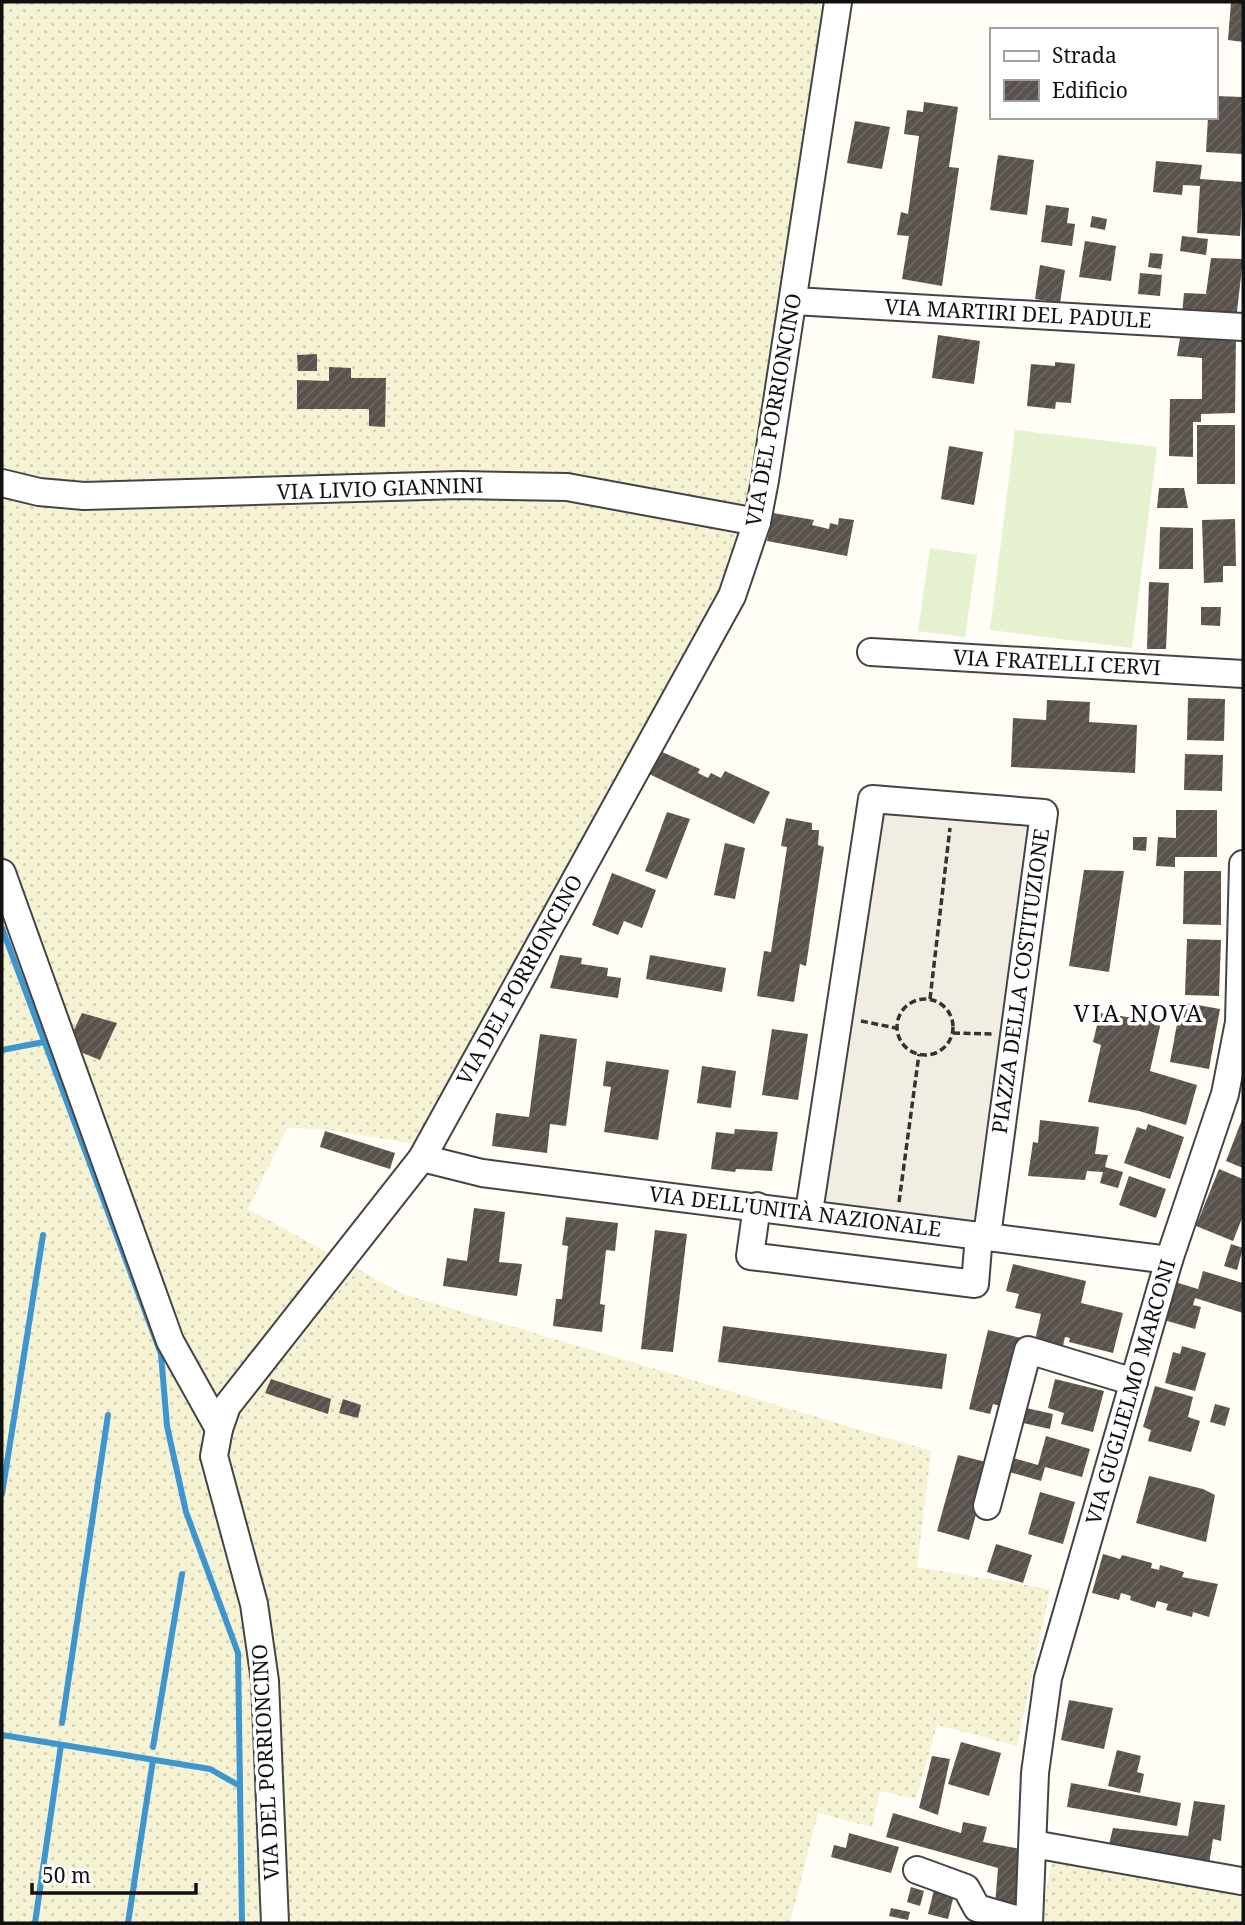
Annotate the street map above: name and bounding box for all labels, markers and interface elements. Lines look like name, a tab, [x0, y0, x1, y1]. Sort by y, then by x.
legend	[990, 28, 1217, 119]
text: Strada	[1052, 41, 1117, 69]
text: Edificio	[1052, 76, 1128, 104]
street label: VIA DEL PORRIONCINO	[739, 291, 807, 529]
street label: VIA MARTIRI DEL PADULE	[884, 292, 1152, 334]
street label: VIA LIVIO GIANNINI	[276, 470, 484, 506]
street label: VIA FRATELLI CERVI	[952, 643, 1162, 681]
street label: PIAZZA DELLA COSTITUZIONE	[985, 826, 1055, 1135]
street label: VIA DEL PORRIONCINO	[450, 869, 589, 1090]
district label: VIA NOVA	[1073, 996, 1205, 1029]
street label: VIA DELL'UNITÀ NAZIONALE	[647, 1179, 943, 1243]
street label: VIA GUGLIELMO MARCONI	[1079, 1256, 1181, 1528]
street label: VIA DEL PORRIONCINO	[245, 1643, 285, 1881]
scale bar	[32, 1852, 196, 1896]
text: 50 m	[42, 1861, 91, 1889]

